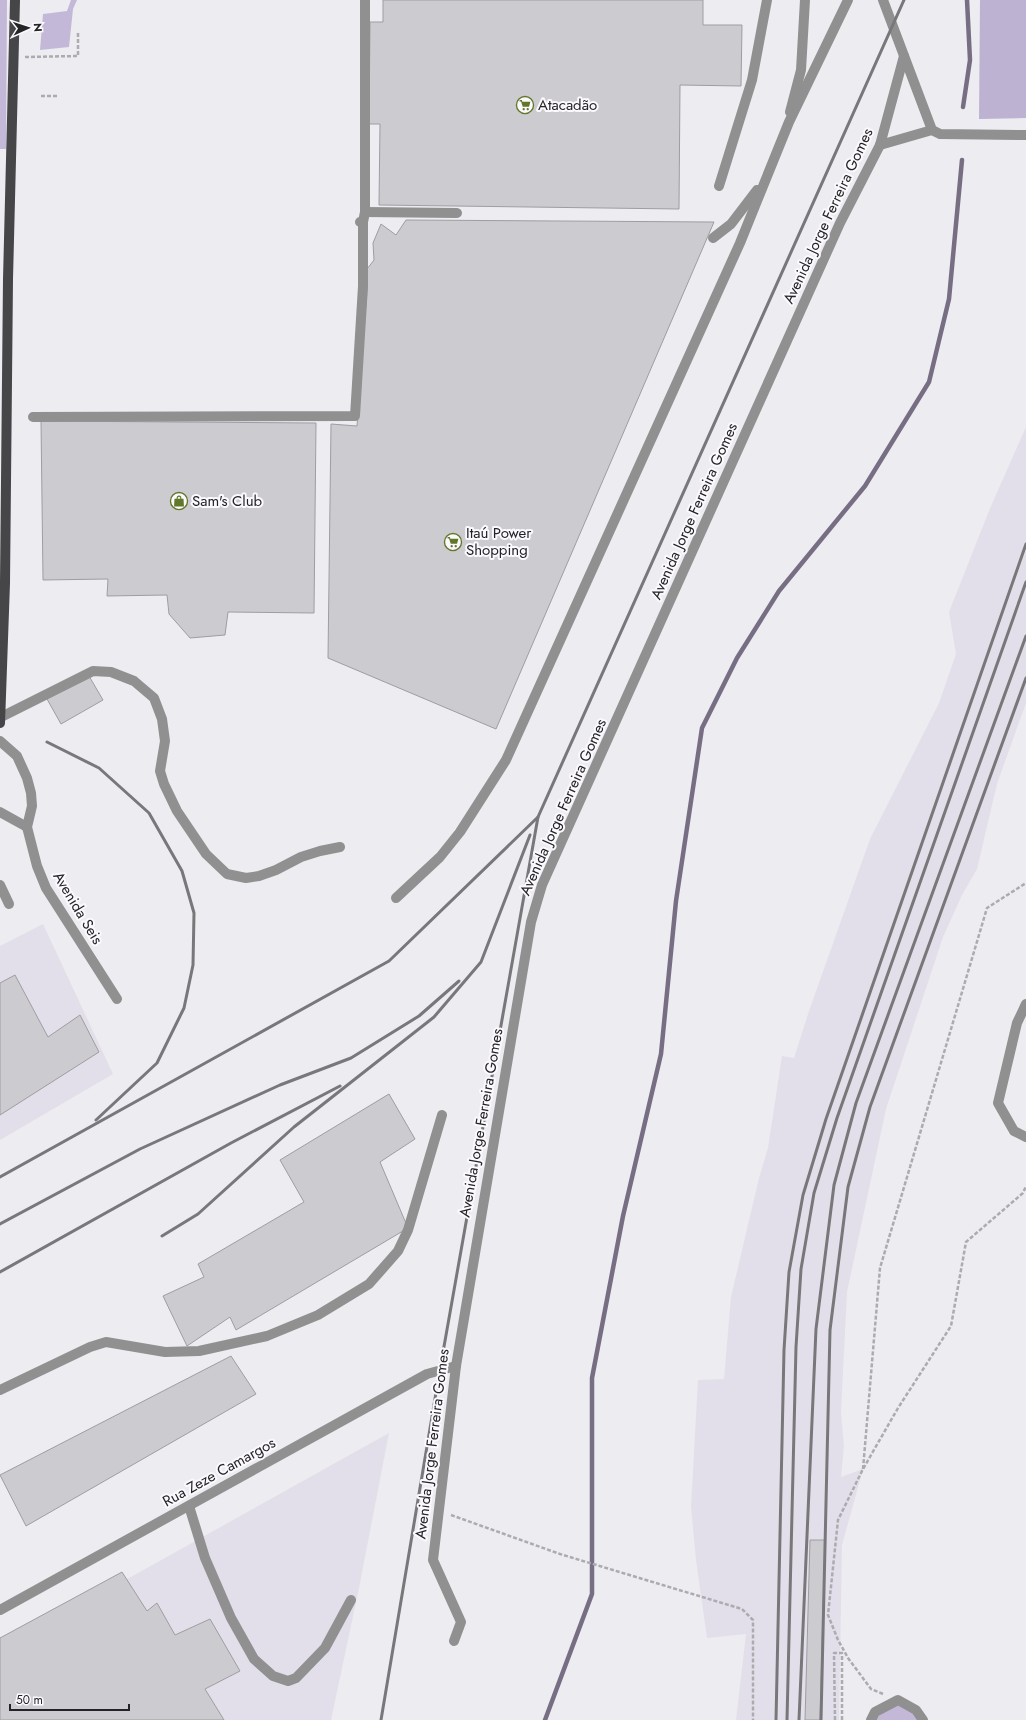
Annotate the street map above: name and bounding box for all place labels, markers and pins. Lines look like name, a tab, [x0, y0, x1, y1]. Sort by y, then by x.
place label: Atacadão	[538, 94, 597, 116]
supermarket icon: Atacadão	[515, 95, 535, 115]
place label: Sam's Club	[192, 490, 263, 512]
shop icon: Sam's Club	[169, 491, 189, 511]
place label: Itaú Power Shopping	[466, 522, 532, 561]
supermarket icon: Itaú Power Shopping	[443, 532, 463, 552]

